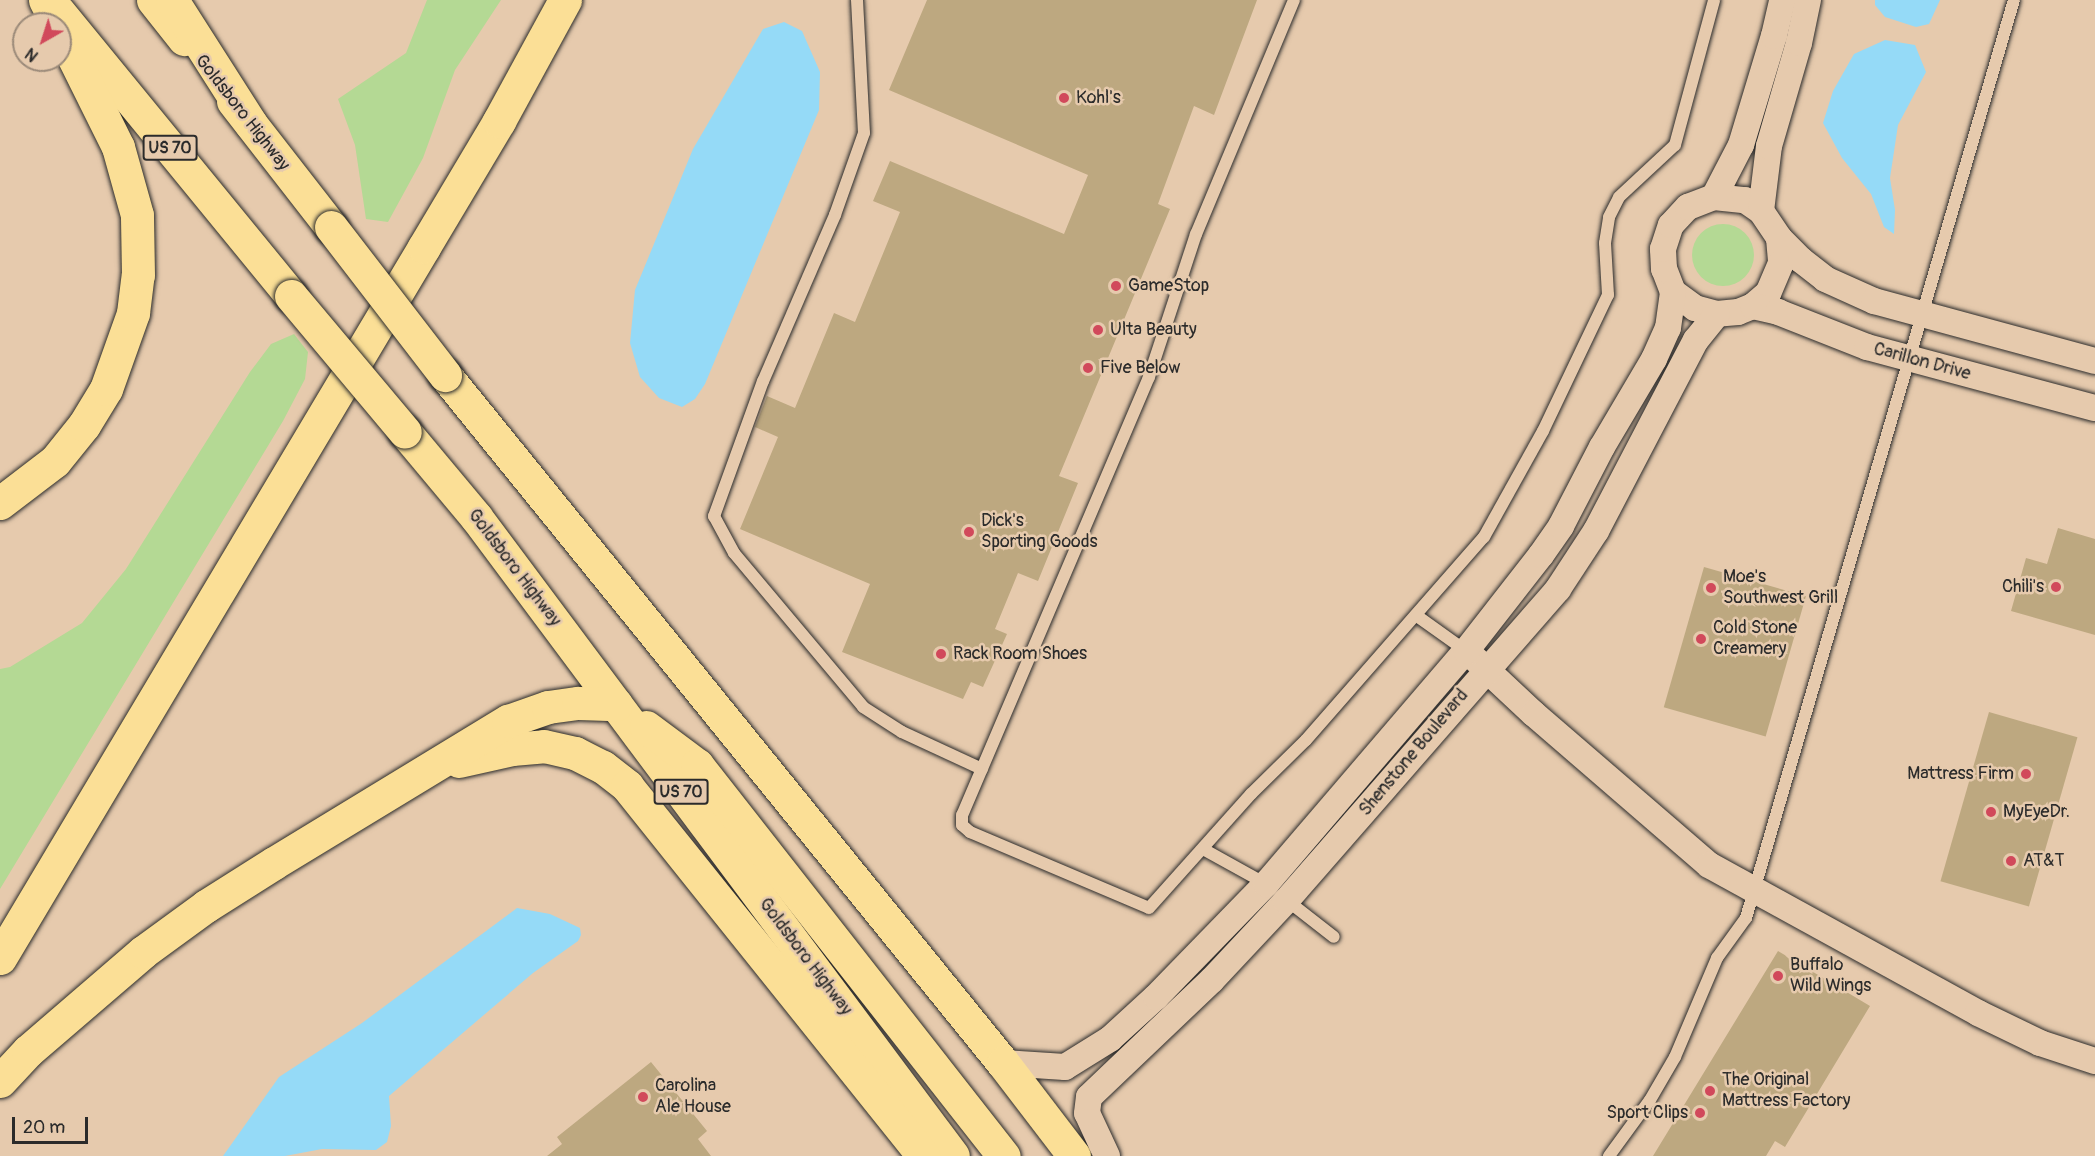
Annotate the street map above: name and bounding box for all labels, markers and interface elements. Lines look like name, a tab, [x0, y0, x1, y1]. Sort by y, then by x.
north arrow	[12, 12, 72, 72]
text: N	[21, 43, 42, 66]
street label: Goldsboro Highway	[190, 51, 294, 175]
place label: Kohl's	[1076, 87, 1121, 109]
marker: Kohl's	[1057, 91, 1071, 105]
road number: US 70	[142, 135, 198, 161]
place label: GameStop	[1128, 275, 1209, 297]
marker: GameStop	[1109, 279, 1123, 293]
place label: Ulta Beauty	[1110, 319, 1197, 341]
marker: Ulta Beauty	[1091, 323, 1105, 337]
street label: Carillon Drive	[1871, 339, 1973, 385]
place label: Five Below	[1100, 357, 1180, 379]
marker: Five Below	[1081, 361, 1095, 375]
street label: Goldsboro Highway	[463, 505, 565, 631]
place label: Dick's Sporting Goods	[981, 511, 1098, 554]
marker: Dick's Sporting Goods	[962, 525, 976, 539]
place label: Moe's Southwest Grill	[1723, 567, 1838, 610]
place label: Chili's	[2002, 576, 2044, 598]
marker: Chili's	[2049, 580, 2063, 594]
marker: Moe's Southwest Grill	[1704, 581, 1718, 595]
place label: Cold Stone Creamery	[1713, 618, 1797, 660]
marker: Cold Stone Creamery	[1694, 632, 1708, 646]
place label: Rack Room Shoes	[953, 643, 1087, 665]
marker: Rack Room Shoes	[934, 647, 948, 661]
street label: Shenstone Boulevard	[1355, 685, 1473, 821]
place label: Mattress Firm	[1907, 763, 2014, 785]
marker: Mattress Firm	[2019, 767, 2033, 781]
road number: US 70	[652, 779, 710, 805]
place label: MyEyeDr.	[2003, 801, 2070, 823]
marker: MyEyeDr.	[1984, 805, 1998, 819]
place label: AT&T	[2023, 850, 2064, 872]
marker: AT&T	[2004, 854, 2018, 868]
street label: Goldsboro Highway	[754, 894, 856, 1020]
place label: Buffalo Wild Wings	[1790, 955, 1871, 998]
marker: Buffalo Wild Wings	[1771, 969, 1785, 983]
place label: The Original Mattress Factory	[1722, 1070, 1851, 1112]
place label: Carolina Ale House	[655, 1076, 731, 1118]
marker: The Original Mattress Factory	[1703, 1084, 1717, 1098]
marker: Carolina Ale House	[636, 1090, 650, 1104]
place label: Sport Clips	[1607, 1102, 1688, 1124]
scale bar	[15, 1105, 92, 1143]
marker: Sport Clips	[1693, 1106, 1707, 1120]
text: 20 m	[23, 1116, 65, 1139]

